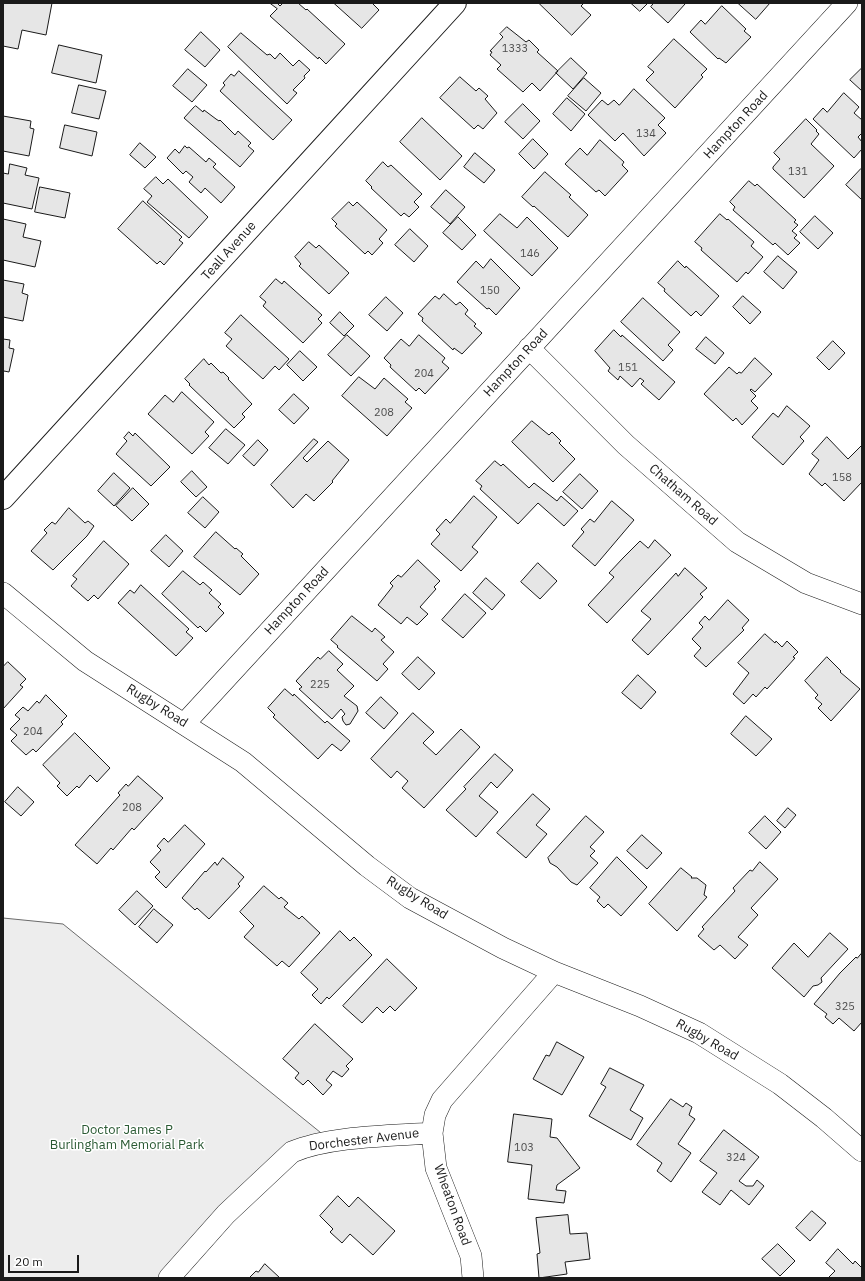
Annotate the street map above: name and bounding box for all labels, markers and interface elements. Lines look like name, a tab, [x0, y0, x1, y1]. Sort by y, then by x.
house number: 1333	[502, 42, 528, 56]
street label: Hampton Road	[701, 88, 771, 162]
house number: 134	[636, 127, 656, 141]
house number: 131	[788, 165, 808, 179]
street label: Teall Avenue	[198, 218, 260, 284]
house number: 146	[520, 247, 540, 261]
house number: 150	[480, 284, 500, 298]
street label: Hampton Road	[481, 326, 551, 400]
house number: 151	[618, 361, 638, 375]
house number: 204	[414, 367, 434, 381]
house number: 208	[374, 406, 394, 420]
street label: Chatham Road	[646, 461, 720, 529]
house number: 158	[832, 471, 852, 485]
street label: Hampton Road	[262, 564, 332, 638]
house number: 225	[310, 678, 330, 692]
street label: Rugby Road	[123, 681, 191, 731]
house number: 204	[23, 725, 43, 739]
house number: 208	[122, 801, 142, 815]
street label: Rugby Road	[383, 873, 451, 923]
house number: 325	[835, 1000, 855, 1014]
street label: Rugby Road	[673, 1016, 741, 1064]
park label: Doctor James P Burlingham Memorial Park	[50, 1122, 204, 1153]
street label: Dorchester Avenue	[308, 1126, 420, 1154]
house number: 103	[514, 1141, 534, 1155]
house number: 324	[726, 1151, 746, 1165]
street label: Wheaton Road	[430, 1162, 474, 1248]
scale bar	[10, 1247, 81, 1273]
text: 20 m	[15, 1254, 43, 1269]

